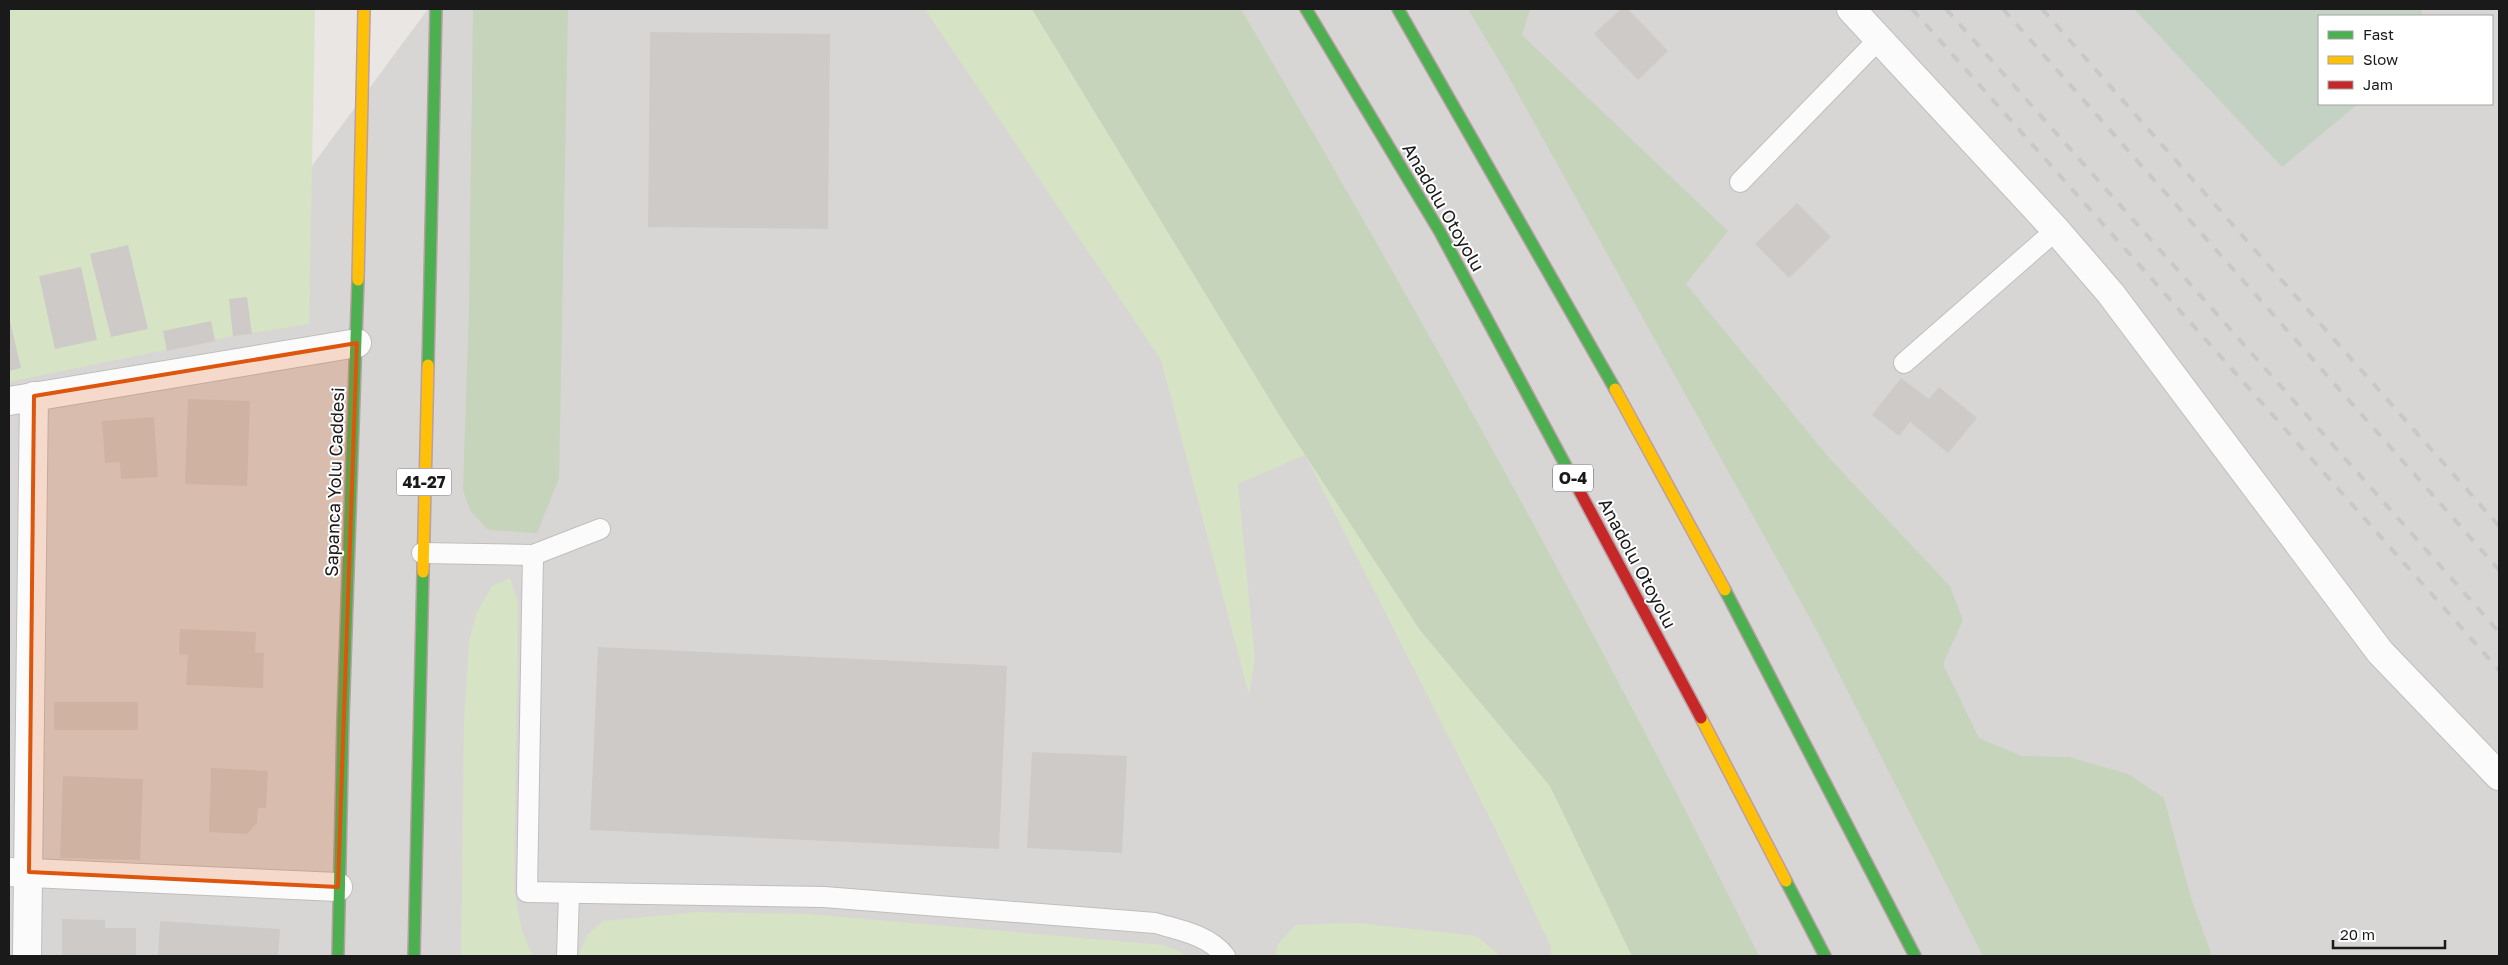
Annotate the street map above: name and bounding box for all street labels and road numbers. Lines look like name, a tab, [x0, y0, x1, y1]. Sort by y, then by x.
street label: Anadolu Otoyolu	[1398, 139, 1490, 275]
street label: Sapanca Yolu Caddesi	[320, 387, 348, 577]
road number: O-4	[1553, 464, 1593, 492]
road number: 41-27	[396, 468, 452, 496]
street label: Anadolu Otoyolu	[1594, 494, 1682, 632]

